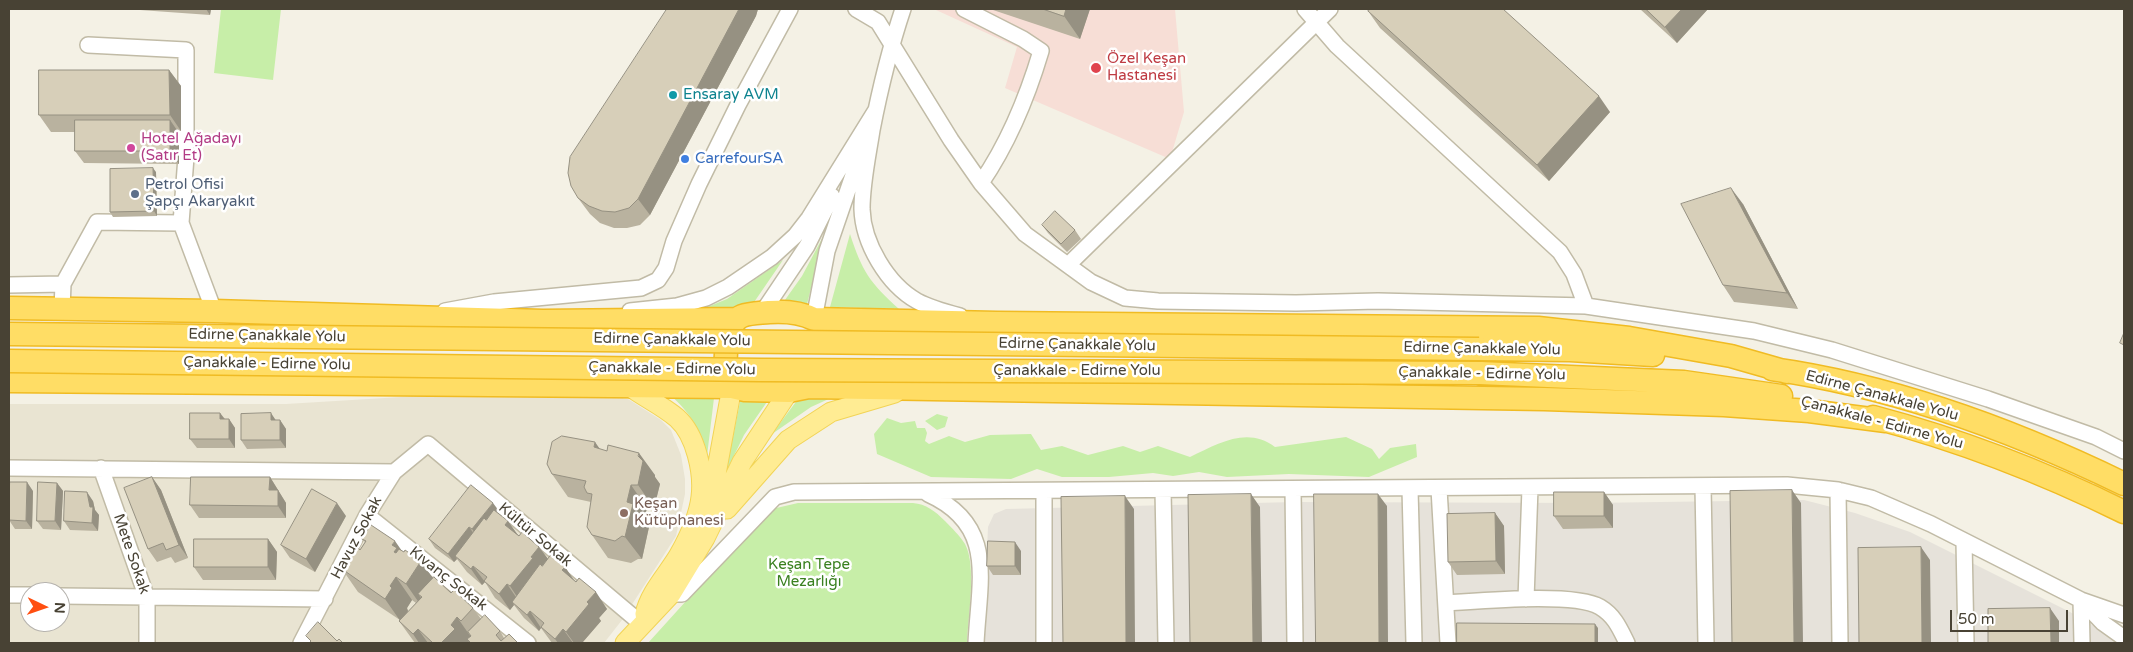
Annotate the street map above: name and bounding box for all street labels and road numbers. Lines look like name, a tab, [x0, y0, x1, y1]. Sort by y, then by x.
street label: Edirne Çanakkale Yolu	[188, 326, 346, 346]
street label: Edirne Çanakkale Yolu	[593, 330, 751, 350]
street label: Edirne Çanakkale Yolu	[998, 335, 1156, 355]
street label: Edirne Çanakkale Yolu	[1403, 339, 1561, 359]
street label: Çanakkale - Edirne Yolu	[183, 354, 351, 374]
street label: Çanakkale - Edirne Yolu	[588, 359, 756, 379]
street label: Çanakkale - Edirne Yolu	[993, 362, 1161, 380]
street label: Çanakkale - Edirne Yolu	[1398, 364, 1566, 384]
street label: Edirne Çanakkale Yolu	[1804, 367, 1960, 425]
street label: Çanakkale - Edirne Yolu	[1799, 393, 1965, 453]
street label: Havuz Sokak	[328, 494, 386, 582]
street label: Kültür Sokak	[495, 499, 575, 571]
street label: Mete Sokak	[109, 511, 153, 597]
street label: Kıvanç Sokak	[405, 543, 491, 615]

